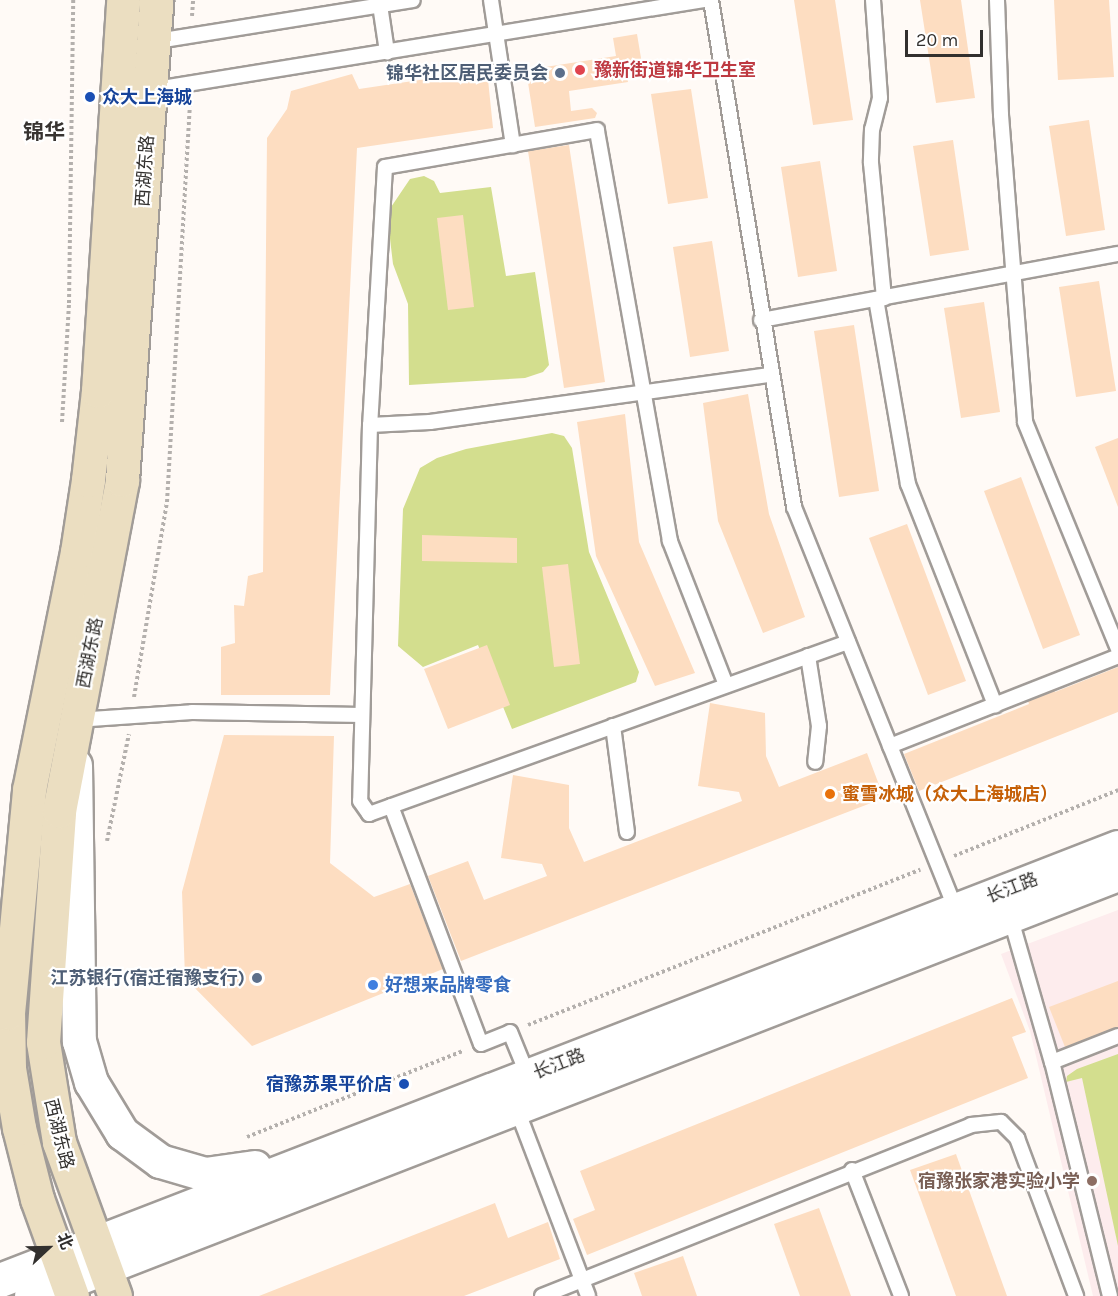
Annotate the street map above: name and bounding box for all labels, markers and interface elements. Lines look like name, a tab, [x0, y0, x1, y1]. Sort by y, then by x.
scale bar	[908, 18, 986, 56]
text: 20 m	[916, 29, 958, 51]
place label: 豫新街道锦华卫生室	[594, 59, 756, 81]
marker: 豫新街道锦华卫生室	[571, 61, 589, 79]
place label: 锦华社区居民委员会	[386, 62, 548, 84]
marker: 锦华社区居民委员会	[553, 66, 567, 80]
place label: 众大上海城	[102, 86, 192, 108]
marker: 众大上海城	[83, 90, 97, 104]
district label: 锦华	[23, 119, 65, 145]
street label: 西湖东路	[132, 134, 158, 208]
street label: 西湖东路	[73, 616, 107, 690]
place label: 蜜雪冰城（众大上海城店）	[842, 783, 1058, 805]
marker: 蜜雪冰城（众大上海城店）	[823, 787, 837, 801]
street label: 长江路	[983, 868, 1041, 908]
place label: 江苏银行(宿迁宿豫支行)	[51, 967, 245, 989]
marker: 江苏银行(宿迁宿豫支行)	[250, 971, 264, 985]
place label: 好想来品牌零食	[385, 974, 511, 996]
marker: 好想来品牌零食	[366, 978, 380, 992]
street label: 长江路	[530, 1044, 588, 1084]
place label: 宿豫苏果平价店	[266, 1073, 392, 1095]
marker: 宿豫苏果平价店	[397, 1077, 411, 1091]
street label: 西湖东路	[40, 1096, 78, 1172]
place label: 宿豫张家港实验小学	[918, 1170, 1080, 1192]
marker: 宿豫张家港实验小学	[1085, 1174, 1099, 1188]
north arrow	[18, 1218, 78, 1278]
text: 北	[53, 1230, 77, 1252]

